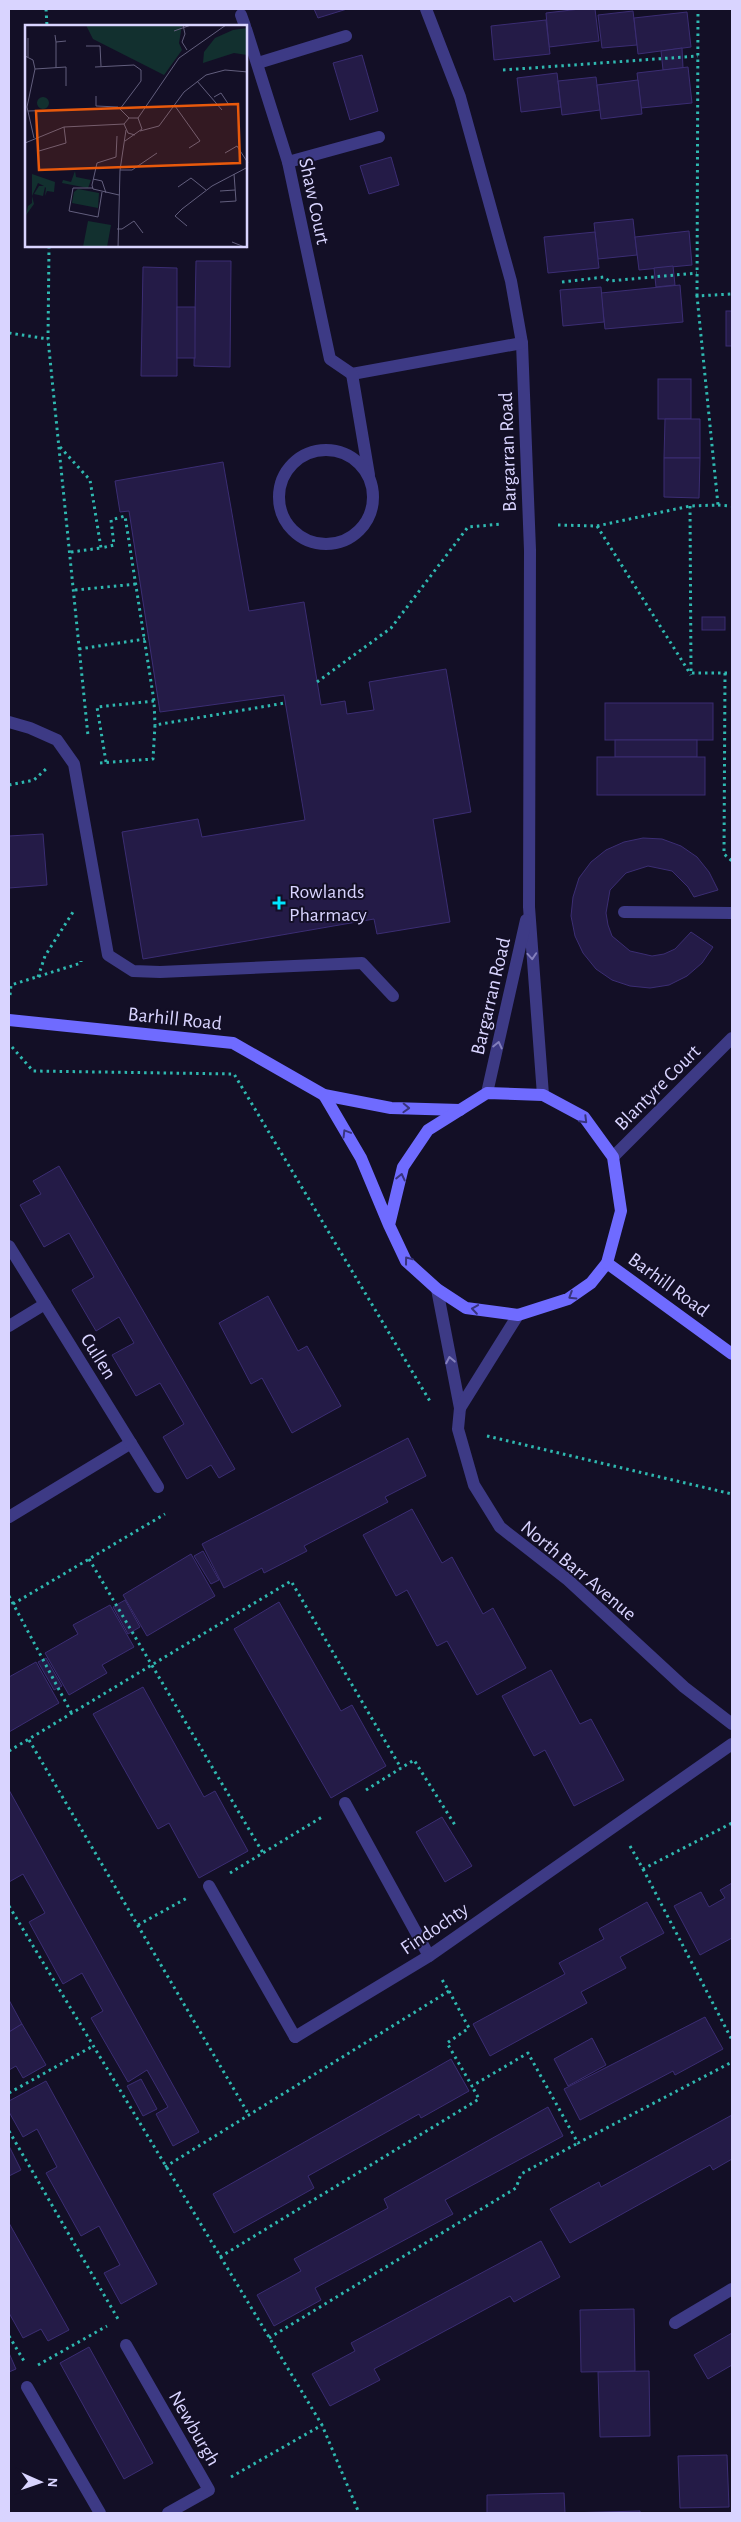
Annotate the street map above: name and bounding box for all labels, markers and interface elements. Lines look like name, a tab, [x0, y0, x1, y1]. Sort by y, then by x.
inset map	[25, 25, 248, 248]
street label: Shaw Court	[295, 156, 333, 247]
street label: Bargarran Road	[496, 392, 520, 512]
place label: Rowlands Pharmacy	[289, 882, 367, 925]
marker: Rowlands Pharmacy	[273, 897, 285, 909]
street label: Bargarran Road	[468, 936, 514, 1057]
one-way arrow	[527, 952, 538, 960]
street label: Barhill Road	[127, 1004, 223, 1034]
one-way arrow	[492, 1041, 503, 1050]
street label: Blantyre Court	[611, 1041, 705, 1134]
one-way arrow	[402, 1103, 410, 1114]
one-way arrow	[578, 1114, 587, 1123]
one-way arrow	[343, 1130, 353, 1139]
one-way arrow	[395, 1174, 405, 1182]
street label: Barhill Road	[624, 1249, 713, 1321]
one-way arrow	[405, 1257, 414, 1266]
one-way arrow	[569, 1289, 578, 1299]
one-way arrow	[470, 1304, 478, 1315]
street label: Cullen	[76, 1330, 120, 1383]
one-way arrow	[446, 1356, 456, 1365]
street label: North Barr Avenue	[517, 1517, 640, 1625]
street label: Findochty	[397, 1899, 472, 1959]
street label: Newburgh	[165, 2388, 224, 2469]
north arrow	[15, 2457, 65, 2507]
text: N	[45, 2477, 59, 2488]

